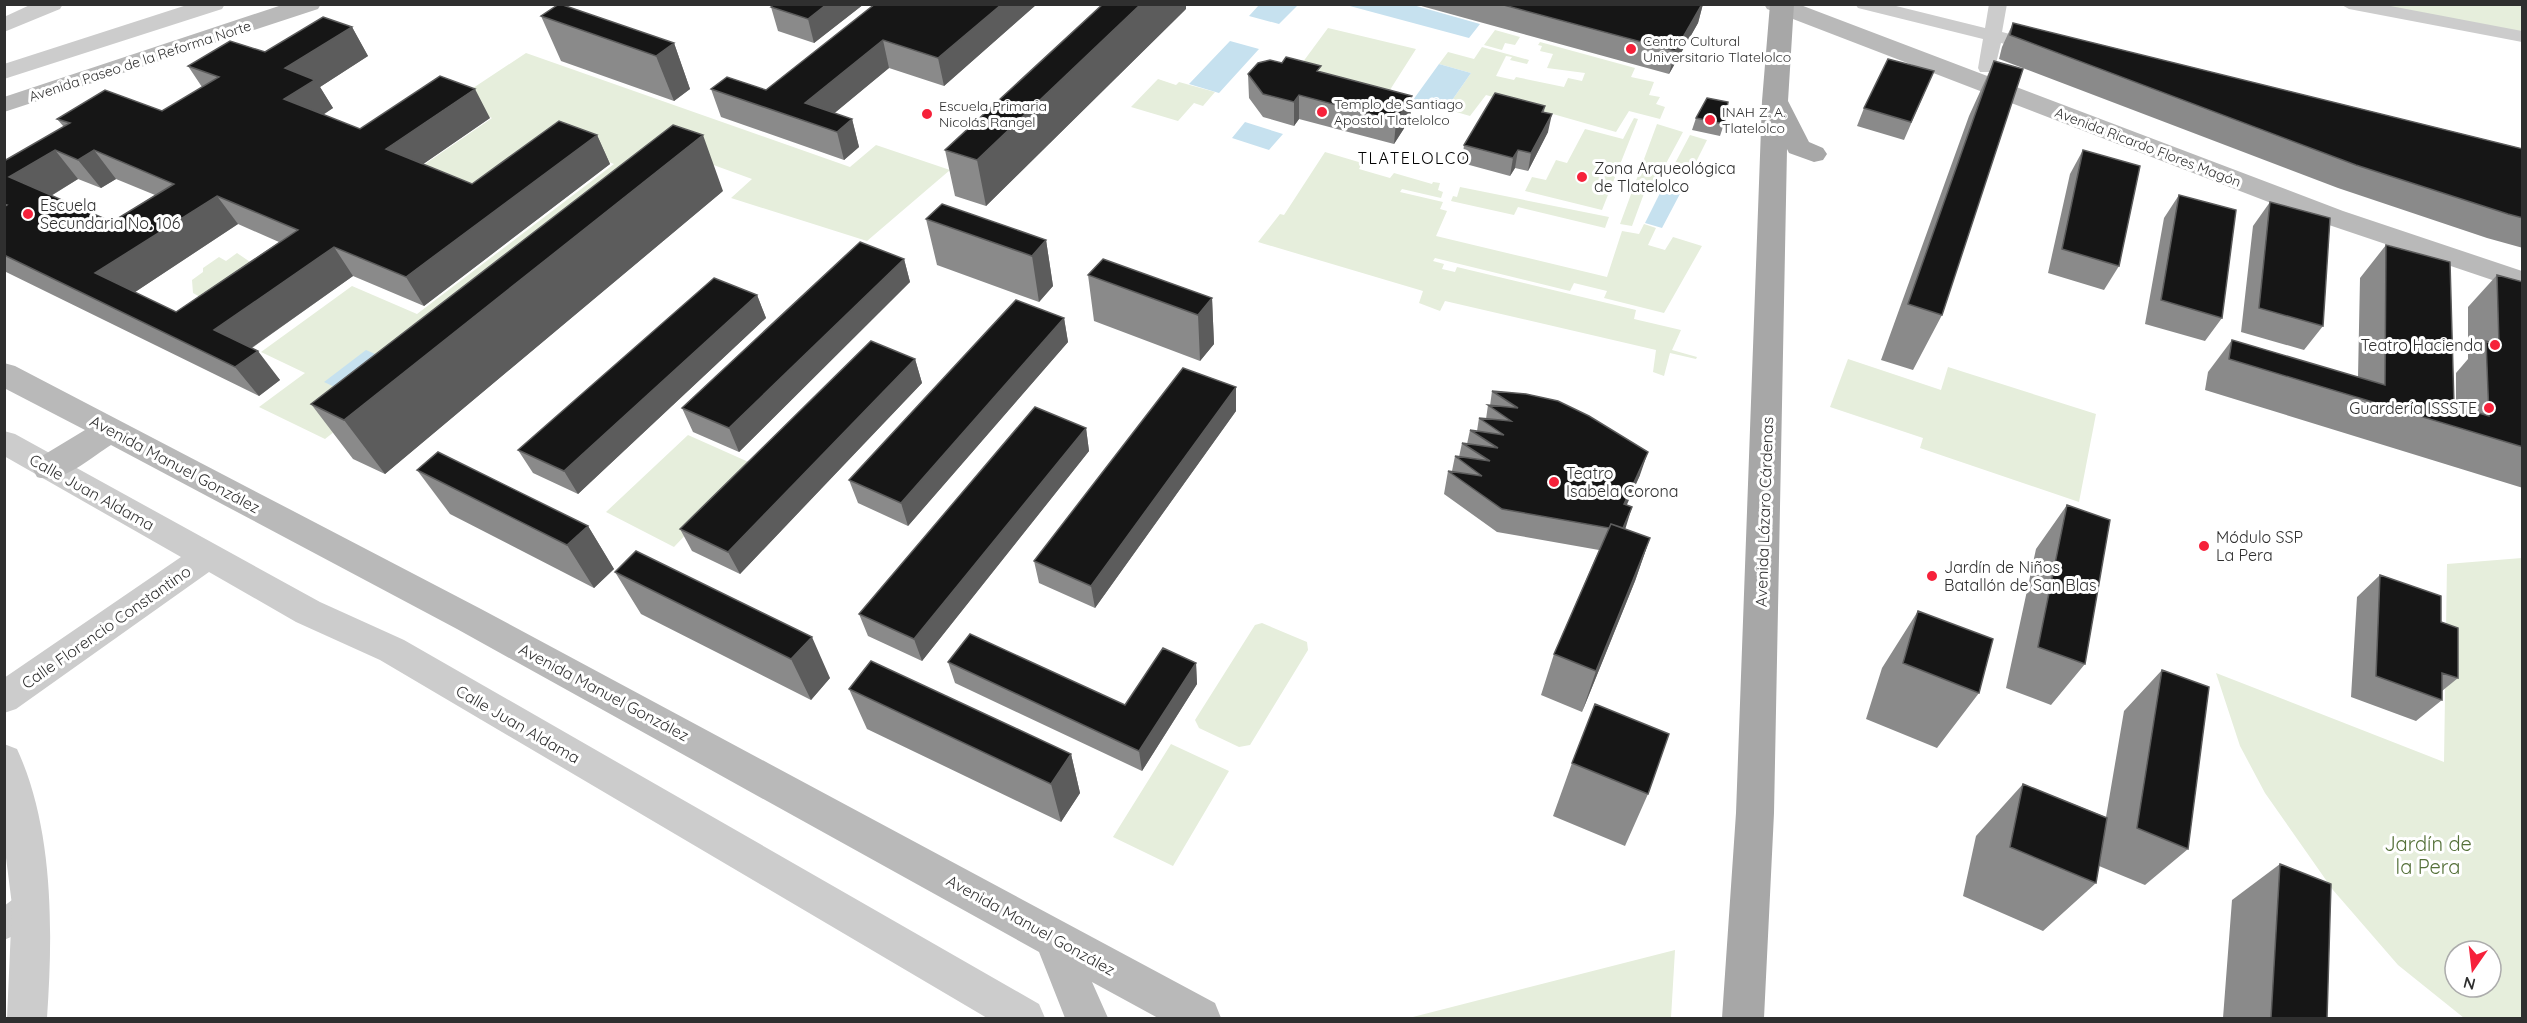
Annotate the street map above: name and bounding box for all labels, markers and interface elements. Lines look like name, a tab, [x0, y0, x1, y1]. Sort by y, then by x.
street label: Avenida Paseo de la Reforma Norte	[27, 17, 253, 105]
place label: Centro Cultural Universitario Tlatelolco	[1643, 32, 1791, 66]
marker: Centro Cultural Universitario Tlatelolco	[1624, 42, 1638, 56]
place label: Templo de Santiago Apostol Tlatelolco	[1334, 95, 1463, 129]
place label: Escuela Primaria Nicolás Rangel	[939, 97, 1047, 131]
place label: INAH Z. A. Tlatelolco	[1722, 103, 1786, 137]
street label: Avenida Ricardo Flores Magón	[2052, 103, 2244, 191]
marker: Templo de Santiago Apostol Tlatelolco	[1315, 105, 1329, 119]
marker: Escuela Primaria Nicolás Rangel	[920, 107, 934, 121]
marker: INAH Z. A. Tlatelolco	[1703, 113, 1717, 127]
district label: TLATELOLCO	[1357, 148, 1471, 168]
place label: Zona Arqueológica de Tlatelolco	[1594, 158, 1736, 196]
marker: Zona Arqueológica de Tlatelolco	[1575, 170, 1589, 184]
place label: Escuela Secundaria No. 106	[40, 195, 181, 233]
marker: Escuela Secundaria No. 106	[21, 207, 35, 221]
place label: Teatro Hacienda	[2361, 335, 2483, 355]
marker: Teatro Hacienda	[2488, 338, 2502, 352]
place label: Guardería ISSSTE	[2349, 398, 2477, 418]
marker: Guardería ISSSTE	[2482, 401, 2496, 415]
street label: Avenida Manuel González	[87, 411, 263, 517]
street label: Avenida Lázaro Cárdenas	[1751, 417, 1777, 607]
street label: Calle Juan Aldama	[26, 449, 158, 535]
place label: Teatro Isabela Corona	[1566, 463, 1678, 501]
marker: Teatro Isabela Corona	[1547, 475, 1561, 489]
place label: Módulo SSP La Pera	[2216, 527, 2303, 565]
marker: Módulo SSP La Pera	[2197, 539, 2211, 553]
place label: Jardín de Niños Batallón de San Blas	[1944, 557, 2097, 595]
street label: Calle Florencio Constantino	[18, 561, 194, 693]
marker: Jardín de Niños Batallón de San Blas	[1925, 569, 1939, 583]
street label: Avenida Manuel González	[516, 639, 692, 745]
street label: Calle Juan Aldama	[452, 680, 584, 768]
park label: Jardín de la Pera	[2384, 831, 2472, 879]
street label: Avenida Manuel González	[943, 870, 1119, 980]
north arrow	[2443, 939, 2503, 999]
text: N	[2461, 972, 2477, 995]

